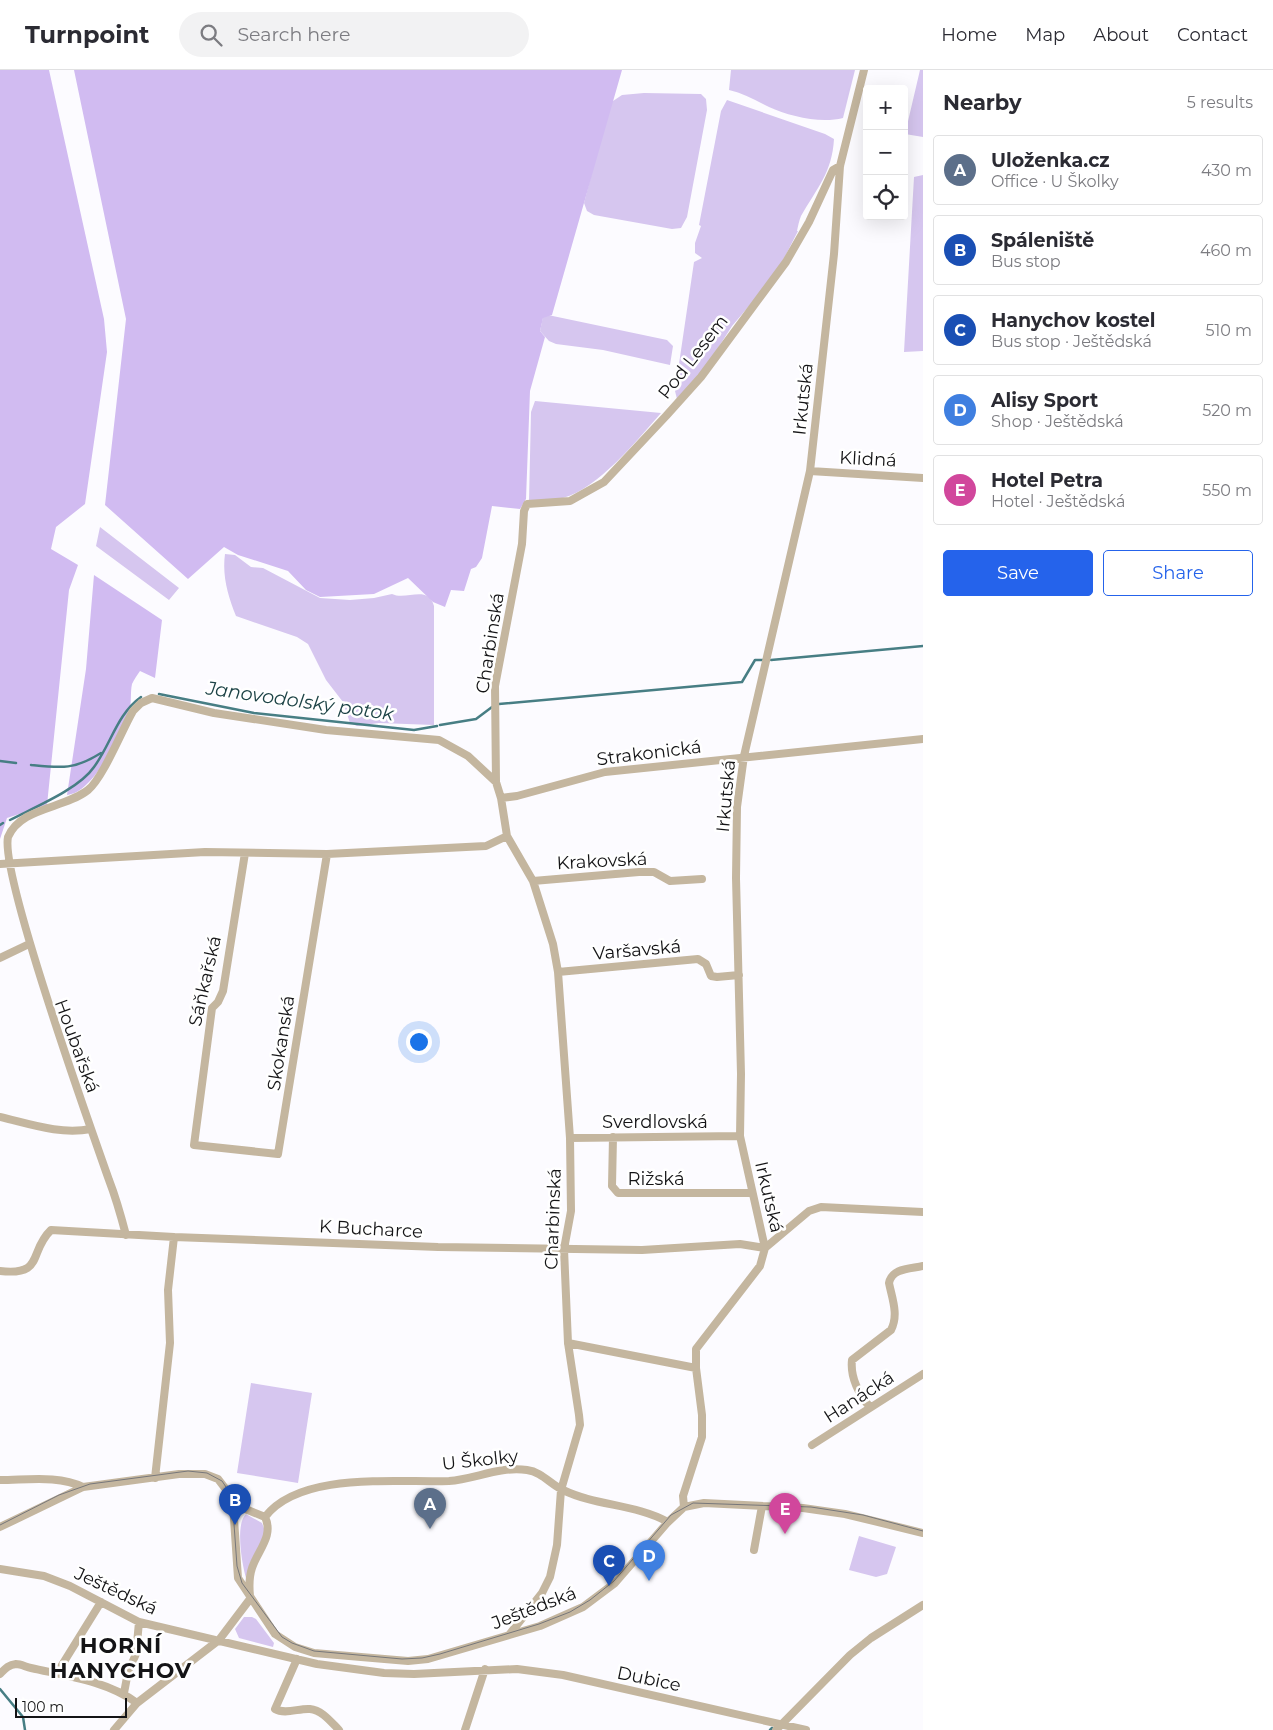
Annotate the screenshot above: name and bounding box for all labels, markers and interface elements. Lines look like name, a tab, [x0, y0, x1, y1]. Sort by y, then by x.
search box	[179, 12, 529, 57]
text: Turnpoint	[25, 20, 149, 49]
icon: search	[197, 21, 225, 49]
text: Search here	[237, 23, 350, 46]
text: Home	[941, 24, 997, 46]
text: Map	[1025, 24, 1065, 46]
text: About	[1093, 24, 1149, 46]
text: Contact	[1177, 24, 1248, 46]
map controls	[863, 85, 908, 220]
button: +	[863, 85, 908, 130]
text: Nearby	[943, 90, 1022, 115]
text: 5 results	[1187, 93, 1253, 112]
button: −	[863, 130, 908, 175]
text: Uloženka.cz	[991, 149, 1110, 172]
text: A	[954, 161, 966, 180]
text: 430 m	[1201, 161, 1252, 180]
text: Office · U Školky	[991, 172, 1119, 191]
button: locate	[863, 175, 908, 220]
text: Spáleniště	[991, 229, 1094, 252]
text: B	[954, 241, 966, 260]
text: 460 m	[1200, 241, 1252, 260]
text: Bus stop	[991, 252, 1061, 271]
text: Hanychov kostel	[991, 309, 1156, 332]
street label: Pod Lesem	[653, 310, 733, 404]
text: C	[954, 321, 966, 340]
text: 510 m	[1205, 321, 1252, 340]
text: Bus stop · Ještědská	[991, 332, 1152, 351]
street label: Irkutská	[788, 362, 818, 436]
text: Alisy Sport	[991, 389, 1098, 412]
text: D	[953, 401, 967, 420]
text: 520 m	[1202, 401, 1252, 420]
text: Shop · Ještědská	[991, 412, 1124, 431]
street label: Klidná	[839, 447, 897, 471]
text: Hotel Petra	[991, 469, 1103, 492]
text: E	[955, 481, 965, 500]
text: 550 m	[1202, 481, 1252, 500]
text: Hotel · Ještědská	[991, 492, 1125, 511]
button: Save	[943, 550, 1093, 596]
button: Share	[1103, 550, 1253, 596]
street label: Charbinská	[471, 591, 509, 695]
water label: Janovodolský potok	[204, 676, 396, 726]
street label: Strakonická	[595, 736, 703, 770]
street label: Irkutská	[712, 759, 740, 833]
street label: Krakovská	[556, 848, 648, 874]
street label: Sáňkařská	[184, 934, 226, 1028]
street label: Varšavská	[592, 935, 682, 965]
street label: Skokanská	[263, 994, 299, 1092]
street label: Houbařská	[50, 996, 104, 1096]
your location	[406, 1029, 432, 1055]
street label: Sverdlovská	[602, 1111, 708, 1133]
street label: Irkutská	[750, 1159, 788, 1235]
street label: Charbinská	[540, 1168, 566, 1270]
street label: Rižská	[627, 1168, 685, 1190]
street label: K Bucharce	[319, 1215, 424, 1243]
street label: Hanácká	[820, 1366, 898, 1428]
street label: U Školky	[441, 1445, 519, 1475]
pin: B	[219, 1484, 251, 1525]
pin: A	[414, 1488, 446, 1529]
pin: E	[769, 1493, 801, 1534]
pin: D	[633, 1540, 665, 1581]
pin: C	[593, 1545, 625, 1586]
street label: Ještědská	[70, 1562, 161, 1620]
street label: Ještědská	[488, 1582, 579, 1635]
district label: HORNÍ HANYCHOV	[50, 1632, 192, 1684]
street label: Dubice	[615, 1661, 683, 1697]
scale bar	[15, 1695, 128, 1718]
text: 100 m	[22, 1698, 64, 1716]

